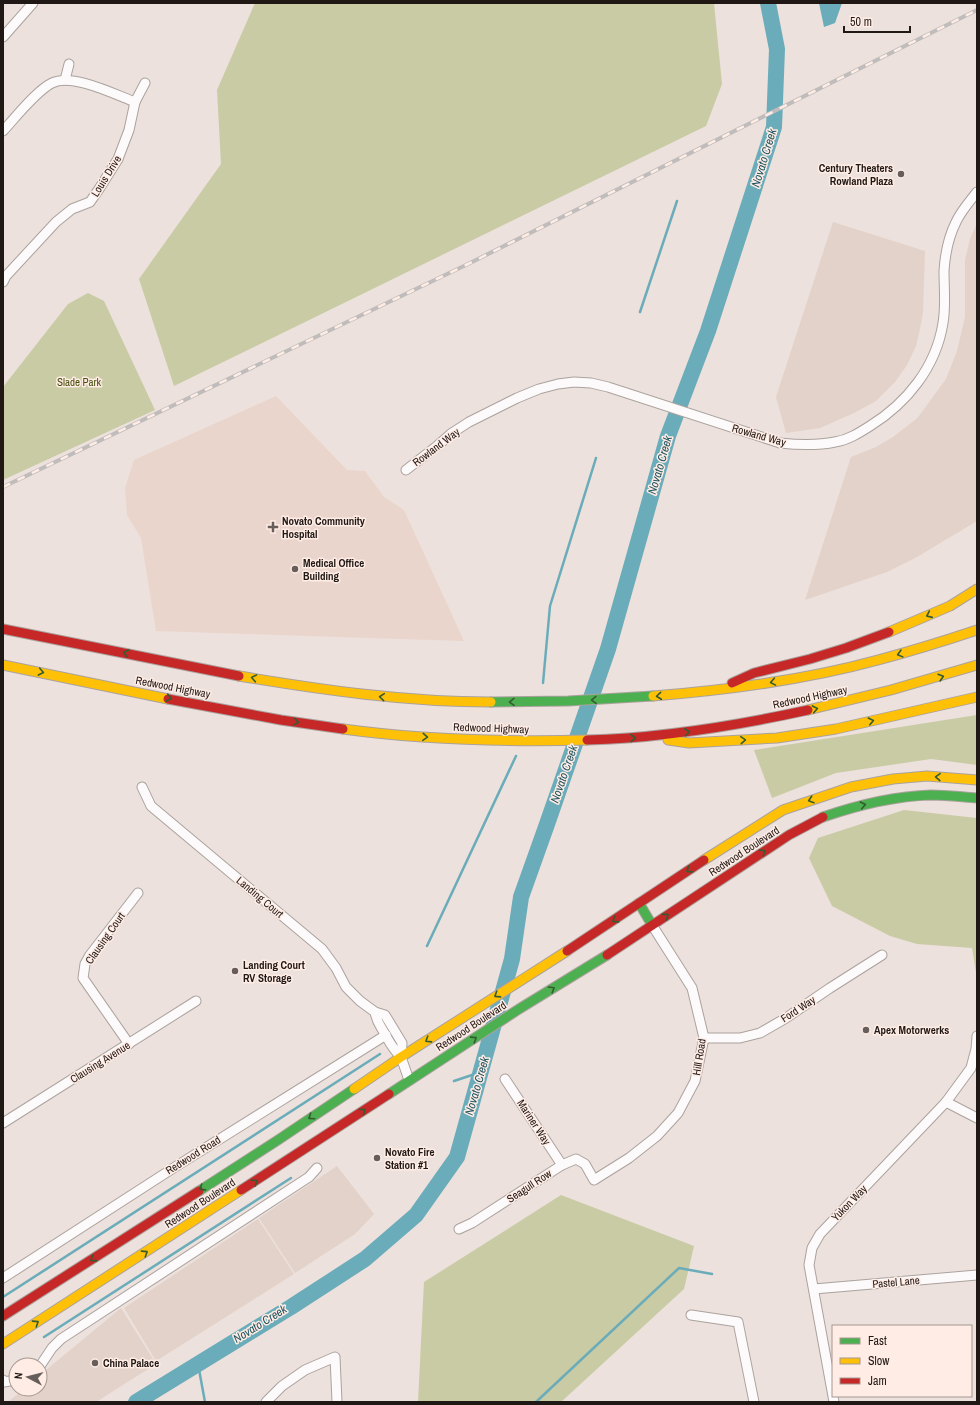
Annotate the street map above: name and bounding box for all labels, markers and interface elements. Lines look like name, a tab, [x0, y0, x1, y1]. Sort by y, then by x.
scale bar	[844, 8, 910, 34]
text: 50 m	[850, 14, 872, 30]
water label: Novato Creek	[748, 126, 781, 189]
street label: Louis Drive	[88, 153, 124, 199]
place label: Century Theaters Rowland Plaza	[819, 161, 893, 188]
marker: Century Theaters Rowland Plaza	[896, 169, 906, 179]
park label: Slade Park	[57, 375, 102, 389]
street label: Rowland Way	[730, 421, 788, 449]
street label: Rowland Way	[410, 424, 463, 469]
water label: Novato Creek	[644, 433, 676, 496]
place label: Novato Community Hospital	[282, 514, 365, 541]
marker: Novato Community Hospital	[267, 521, 279, 533]
place label: Medical Office Building	[303, 556, 364, 583]
marker: Medical Office Building	[290, 564, 300, 574]
one-way arrow	[925, 611, 932, 619]
one-way arrow	[123, 649, 129, 658]
one-way arrow	[896, 649, 903, 658]
one-way arrow	[38, 668, 44, 676]
street label: Redwood Highway	[135, 673, 212, 701]
one-way arrow	[937, 673, 944, 682]
one-way arrow	[250, 674, 257, 683]
one-way arrow	[770, 678, 776, 686]
street label: Redwood Highway	[772, 682, 849, 712]
one-way arrow	[656, 692, 662, 701]
one-way arrow	[379, 693, 385, 702]
one-way arrow	[166, 694, 172, 702]
one-way arrow	[591, 696, 597, 704]
one-way arrow	[509, 698, 515, 706]
one-way arrow	[812, 705, 818, 714]
one-way arrow	[293, 717, 300, 726]
one-way arrow	[868, 718, 874, 726]
street label: Redwood Highway	[453, 720, 530, 736]
one-way arrow	[684, 728, 690, 737]
one-way arrow	[422, 733, 428, 742]
one-way arrow	[630, 733, 636, 742]
one-way arrow	[740, 736, 746, 744]
water label: Novato Creek	[547, 742, 582, 805]
one-way arrow	[935, 773, 941, 781]
one-way arrow	[808, 795, 815, 804]
one-way arrow	[860, 801, 866, 809]
street label: Redwood Boulevard	[706, 823, 782, 879]
one-way arrow	[759, 850, 766, 857]
one-way arrow	[686, 865, 693, 873]
street label: Landing Court	[234, 873, 287, 921]
street label: Clausing Court	[82, 909, 128, 967]
one-way arrow	[662, 913, 669, 921]
one-way arrow	[612, 915, 619, 922]
place label: Landing Court RV Storage	[243, 958, 305, 985]
marker: Landing Court RV Storage	[230, 966, 240, 976]
one-way arrow	[548, 986, 555, 994]
one-way arrow	[494, 991, 501, 998]
street label: Ford Way	[778, 992, 818, 1025]
street label: Redwood Boulevard	[433, 998, 509, 1054]
place label: Apex Motorwerks	[874, 1023, 949, 1037]
marker: Apex Motorwerks	[861, 1025, 871, 1035]
one-way arrow	[425, 1036, 432, 1043]
one-way arrow	[470, 1036, 477, 1043]
street label: Clausing Avenue	[67, 1038, 133, 1086]
street label: Hill Road	[689, 1038, 709, 1076]
water label: Novato Creek	[461, 1054, 493, 1117]
street label: Mariner Way	[514, 1097, 554, 1148]
one-way arrow	[359, 1108, 366, 1115]
one-way arrow	[308, 1112, 315, 1120]
street label: Redwood Road	[163, 1133, 223, 1177]
place label: Novato Fire Station #1	[385, 1145, 435, 1172]
marker: Novato Fire Station #1	[372, 1153, 382, 1163]
street label: Seagull Row	[504, 1166, 554, 1206]
street label: Redwood Boulevard	[162, 1175, 238, 1231]
one-way arrow	[250, 1180, 257, 1187]
street label: Yukon Way	[828, 1181, 870, 1224]
one-way arrow	[199, 1184, 206, 1191]
one-way arrow	[141, 1250, 148, 1257]
one-way arrow	[90, 1254, 97, 1261]
street label: Pastel Lane	[872, 1273, 920, 1291]
water label: Novato Creek	[230, 1301, 291, 1347]
one-way arrow	[32, 1320, 39, 1328]
legend	[832, 1325, 972, 1397]
text: Fast	[868, 1333, 887, 1349]
text: Slow	[868, 1353, 890, 1369]
place label: China Palace	[103, 1356, 159, 1370]
north arrow	[8, 1357, 48, 1397]
marker: China Palace	[90, 1358, 100, 1368]
text: N	[11, 1372, 25, 1380]
text: Jam	[868, 1373, 887, 1389]

